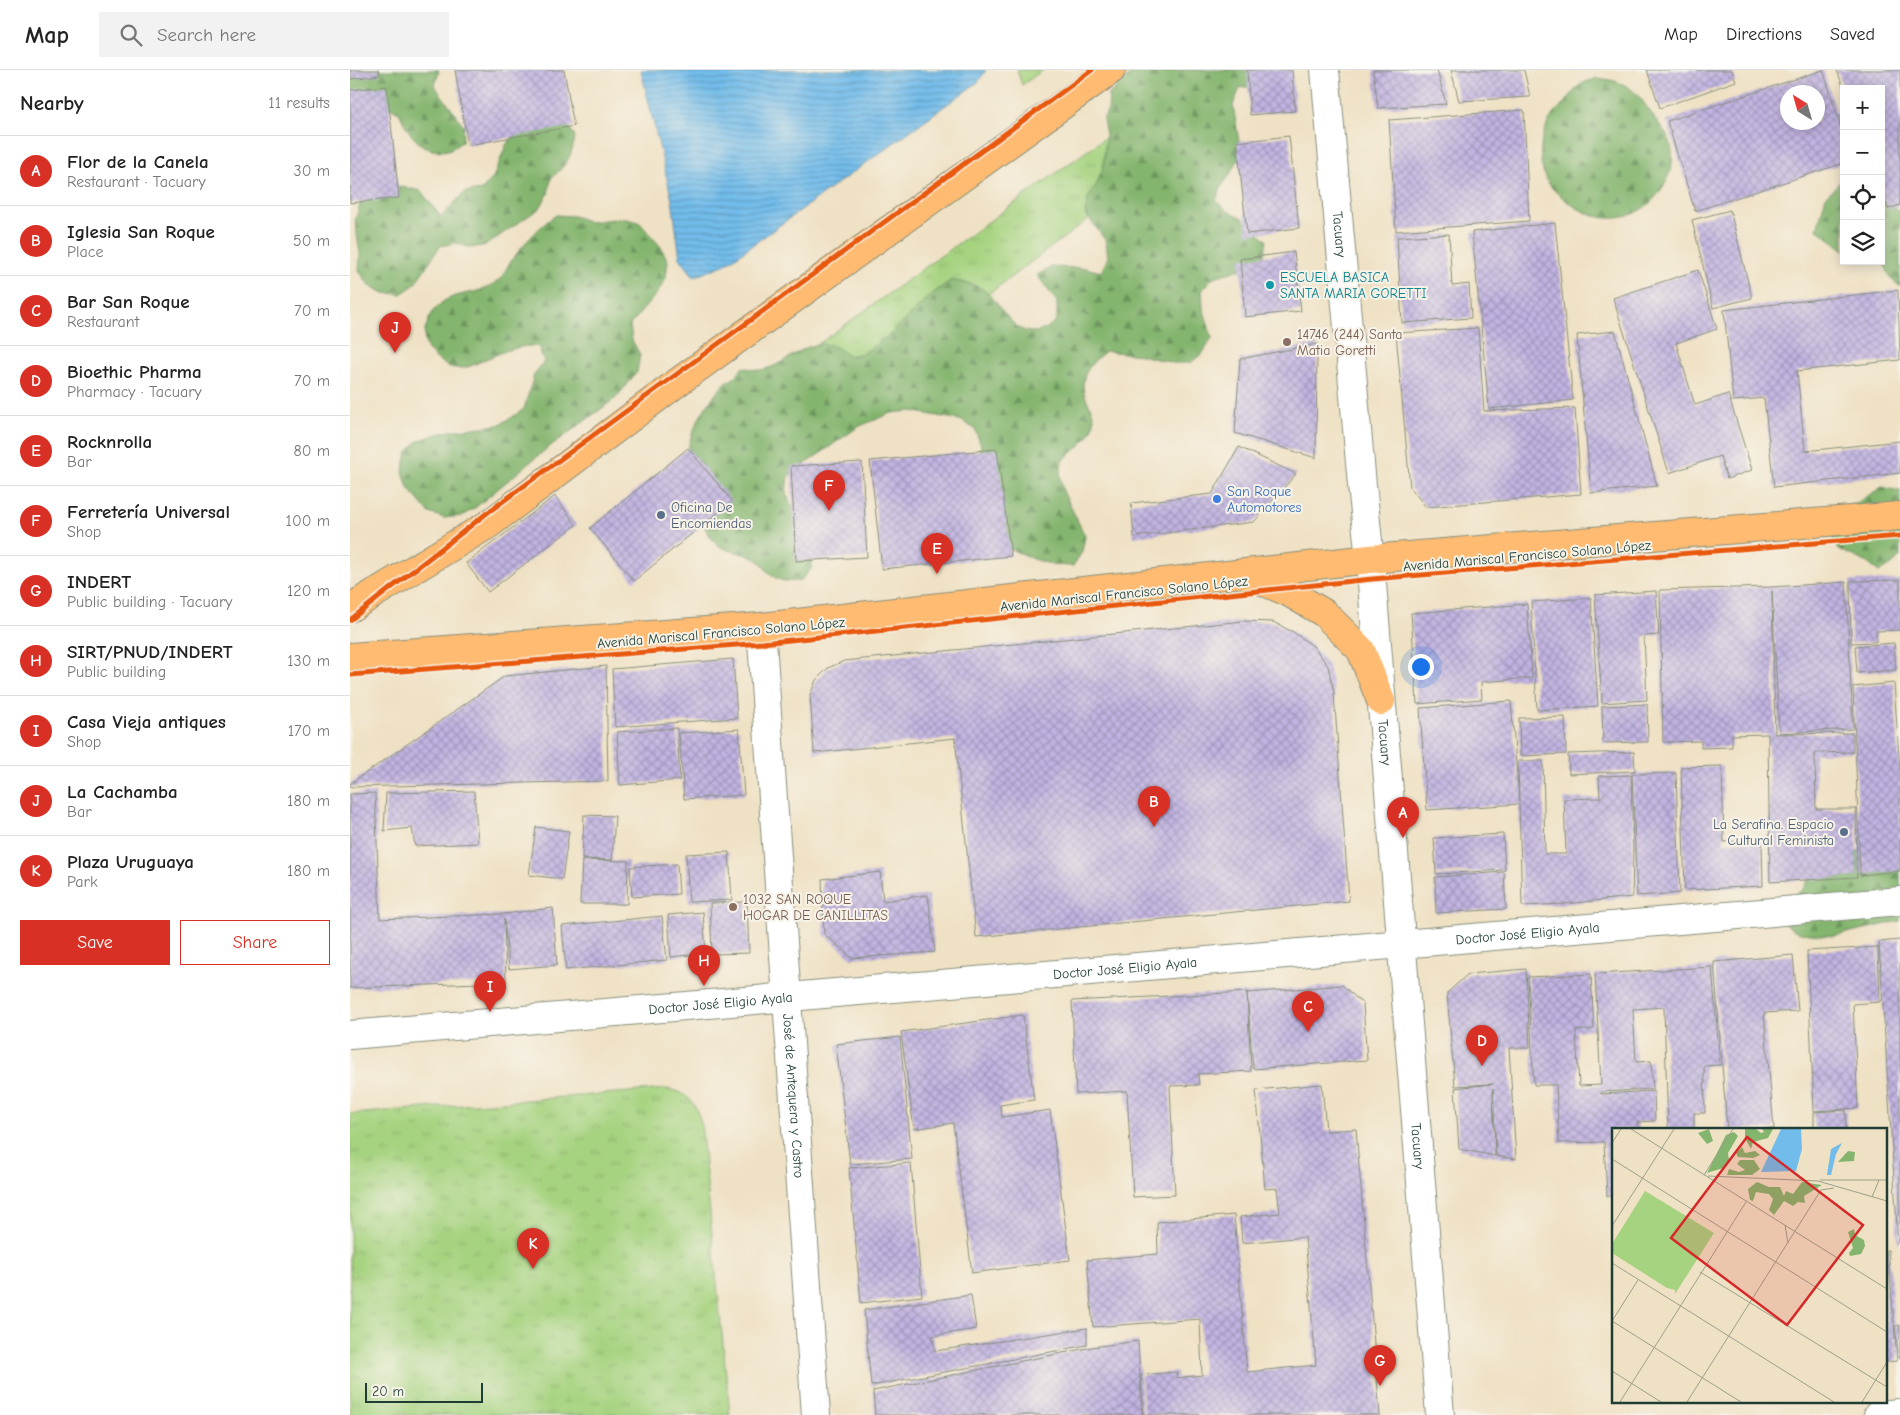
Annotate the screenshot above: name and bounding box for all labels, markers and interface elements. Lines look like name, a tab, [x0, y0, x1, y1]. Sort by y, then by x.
search box	[99, 12, 449, 57]
text: Map	[25, 21, 69, 49]
icon: search	[117, 21, 145, 49]
text: Search here	[157, 24, 256, 46]
text: Map	[1664, 24, 1698, 45]
text: Directions	[1726, 24, 1802, 45]
text: Saved	[1830, 24, 1875, 45]
north arrow	[1780, 85, 1825, 130]
map controls	[1840, 85, 1885, 265]
button: +	[1840, 85, 1885, 130]
text: Nearby	[20, 91, 84, 115]
text: 11 results	[268, 94, 330, 112]
button: −	[1840, 130, 1885, 175]
text: Flor de la Canela	[67, 151, 209, 173]
text: A	[32, 162, 40, 180]
text: 30 m	[294, 162, 330, 180]
text: Restaurant · Tacuary	[67, 173, 206, 191]
button: locate	[1840, 175, 1885, 220]
street label: Tacuary	[1329, 211, 1350, 259]
button: layers	[1840, 220, 1885, 265]
text: Iglesia San Roque	[67, 221, 215, 243]
text: B	[31, 232, 41, 250]
text: 50 m	[293, 232, 330, 250]
text: Place	[67, 243, 103, 261]
place label: ESCUELA BASICA SANTA MARIA GORETTI	[1280, 269, 1427, 302]
marker: ESCUELA BASICA SANTA MARIA GORETTI	[1264, 279, 1276, 291]
text: Bar San Roque	[67, 291, 190, 313]
text: C	[31, 302, 41, 320]
text: 70 m	[294, 302, 330, 320]
pin: J	[379, 312, 411, 353]
text: Restaurant	[67, 313, 139, 331]
place label: 14746 (244) Santa Matia Goretti	[1297, 326, 1403, 359]
marker: 14746 (244) Santa Matia Goretti	[1281, 336, 1293, 348]
text: Bioethic Pharma	[67, 361, 202, 383]
text: D	[31, 372, 41, 390]
text: 70 m	[294, 372, 330, 390]
text: Pharmacy · Tacuary	[67, 383, 202, 401]
text: Rocknrolla	[67, 431, 152, 453]
text: E	[31, 442, 41, 460]
text: 80 m	[293, 442, 330, 460]
text: Bar	[67, 453, 92, 471]
pin: F	[813, 470, 845, 511]
place label: San Roque Automotores	[1227, 483, 1301, 516]
marker: San Roque Automotores	[1211, 493, 1223, 505]
place label: Oficina De Encomiendas	[671, 499, 751, 532]
text: Ferretería Universal	[67, 501, 230, 523]
marker: Oficina De Encomiendas	[655, 509, 667, 521]
text: F	[31, 512, 41, 530]
text: 100 m	[286, 512, 330, 530]
text: Shop	[67, 523, 101, 541]
pin: E	[921, 533, 953, 574]
street label: Avenida Mariscal Francisco Solano López	[1402, 537, 1652, 575]
text: INDERT	[67, 571, 131, 593]
street label: Avenida Mariscal Francisco Solano López	[999, 573, 1249, 615]
text: G	[30, 582, 42, 600]
text: 120 m	[287, 582, 330, 600]
text: Public building · Tacuary	[67, 593, 232, 611]
street label: Avenida Mariscal Francisco Solano López	[596, 614, 846, 652]
text: SIRT/PNUD/INDERT	[67, 641, 233, 663]
text: H	[30, 652, 42, 670]
text: 130 m	[287, 652, 330, 670]
your location	[1408, 654, 1434, 680]
text: Public building	[67, 663, 166, 681]
text: Casa Vieja antiques	[67, 711, 226, 733]
street label: Tacuary	[1375, 719, 1395, 767]
text: I	[33, 722, 39, 740]
text: 170 m	[288, 722, 330, 740]
text: Shop	[67, 733, 101, 751]
text: La Cachamba	[67, 781, 178, 803]
pin: B	[1138, 786, 1170, 827]
text: J	[32, 792, 40, 810]
text: 180 m	[287, 792, 330, 810]
pin: A	[1387, 797, 1419, 838]
text: Bar	[67, 803, 92, 821]
place label: La Serafina. Espacio Cultural Feminista	[1713, 816, 1834, 849]
marker: La Serafina. Espacio Cultural Feminista	[1838, 826, 1850, 838]
text: Plaza Uruguaya	[67, 851, 194, 873]
text: K	[31, 862, 41, 880]
text: 180 m	[287, 862, 330, 880]
text: Park	[67, 873, 98, 891]
place label: 1032 SAN ROQUE HOGAR DE CANILLITAS	[743, 891, 888, 924]
marker: 1032 SAN ROQUE HOGAR DE CANILLITAS	[727, 901, 739, 913]
street label: Doctor José Eligio Ayala	[1455, 918, 1600, 948]
button: Save	[20, 920, 170, 965]
button: Share	[180, 920, 330, 965]
pin: H	[688, 945, 720, 986]
street label: Doctor José Eligio Ayala	[1052, 953, 1198, 983]
pin: I	[474, 971, 506, 1012]
street label: Doctor José Eligio Ayala	[648, 988, 793, 1018]
pin: C	[1292, 991, 1324, 1032]
street label: José de Antequera y Castro	[780, 1013, 808, 1179]
pin: D	[1466, 1025, 1498, 1066]
street label: Tacuary	[1408, 1122, 1428, 1170]
inset map	[1612, 1128, 1888, 1402]
pin: K	[517, 1228, 549, 1269]
pin: G	[1364, 1345, 1396, 1386]
scale bar	[365, 1380, 482, 1403]
text: 20 m	[372, 1383, 404, 1400]

